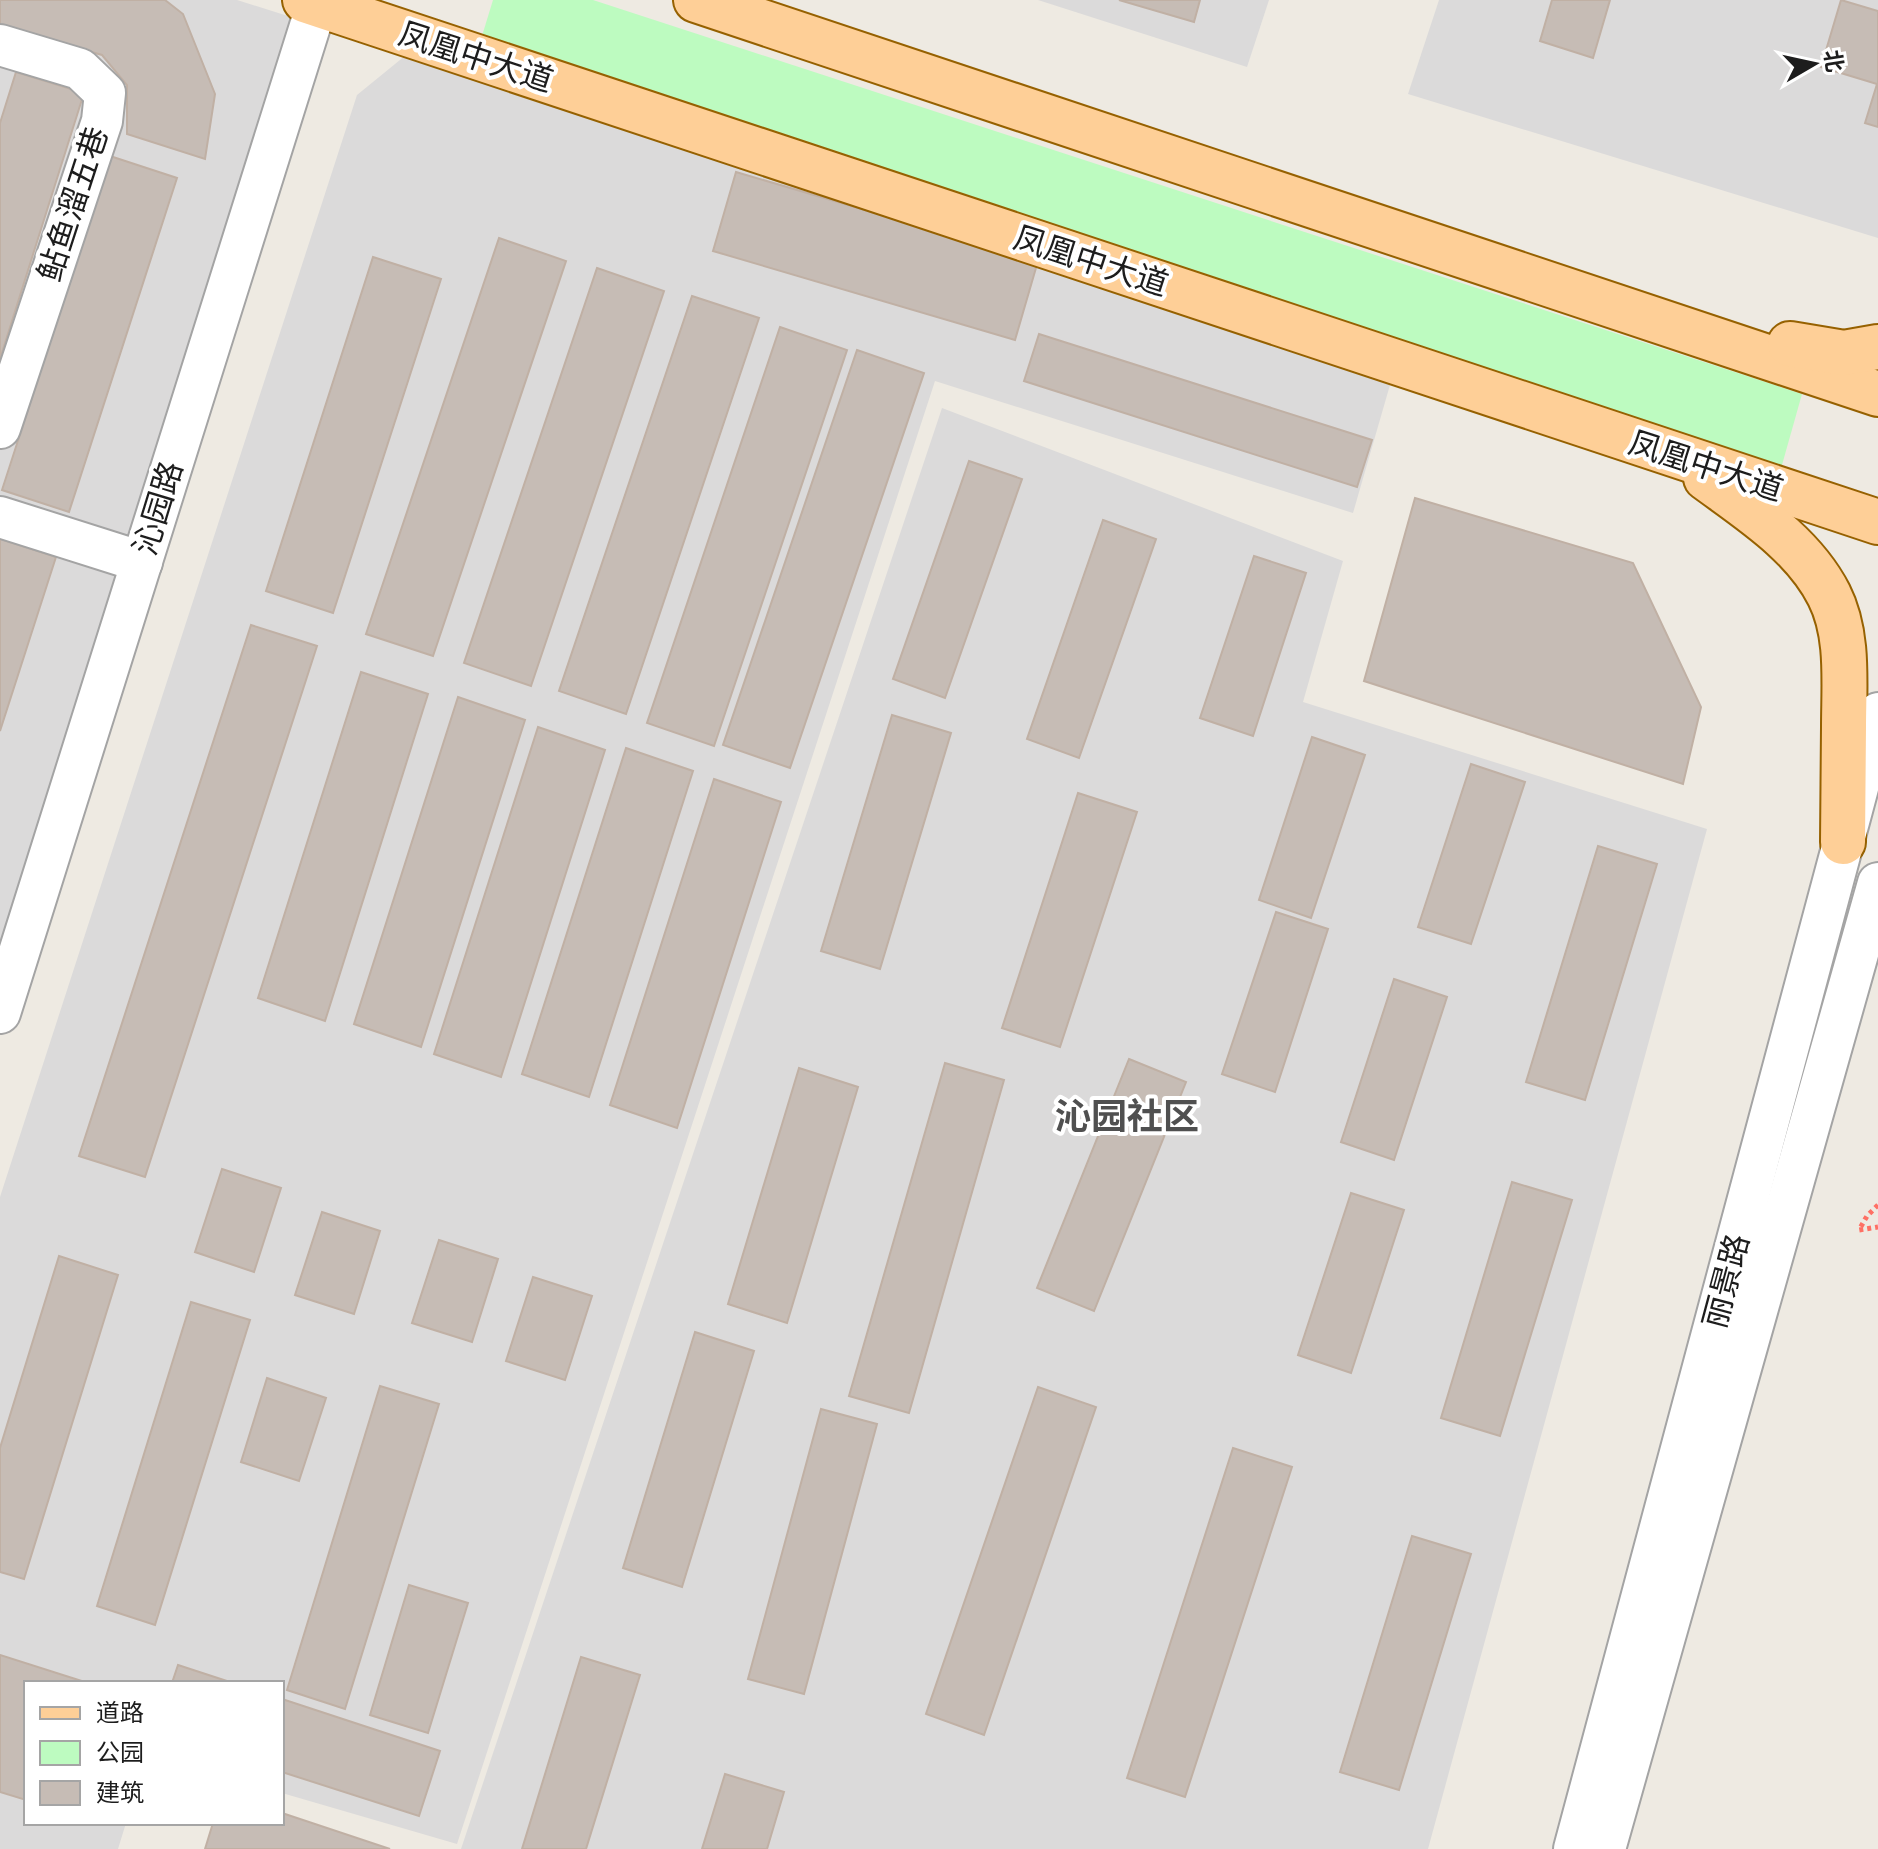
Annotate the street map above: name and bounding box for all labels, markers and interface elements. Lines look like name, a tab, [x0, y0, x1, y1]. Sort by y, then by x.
street label: 凤凰中大道	[393, 10, 559, 104]
north arrow	[1774, 24, 1854, 104]
text: 北	[1816, 47, 1851, 74]
street label: 鲇鱼溜五巷	[26, 121, 120, 287]
street label: 凤凰中大道	[1008, 214, 1174, 308]
street label: 凤凰中大道	[1623, 419, 1789, 513]
street label: 沁园路	[122, 455, 194, 561]
district label: 沁园社区	[1055, 1090, 1199, 1142]
street label: 丽景路	[1691, 1229, 1761, 1333]
legend	[24, 1681, 284, 1825]
text: 道路	[96, 1695, 144, 1730]
text: 公园	[96, 1735, 144, 1770]
text: 建筑	[96, 1775, 144, 1810]

